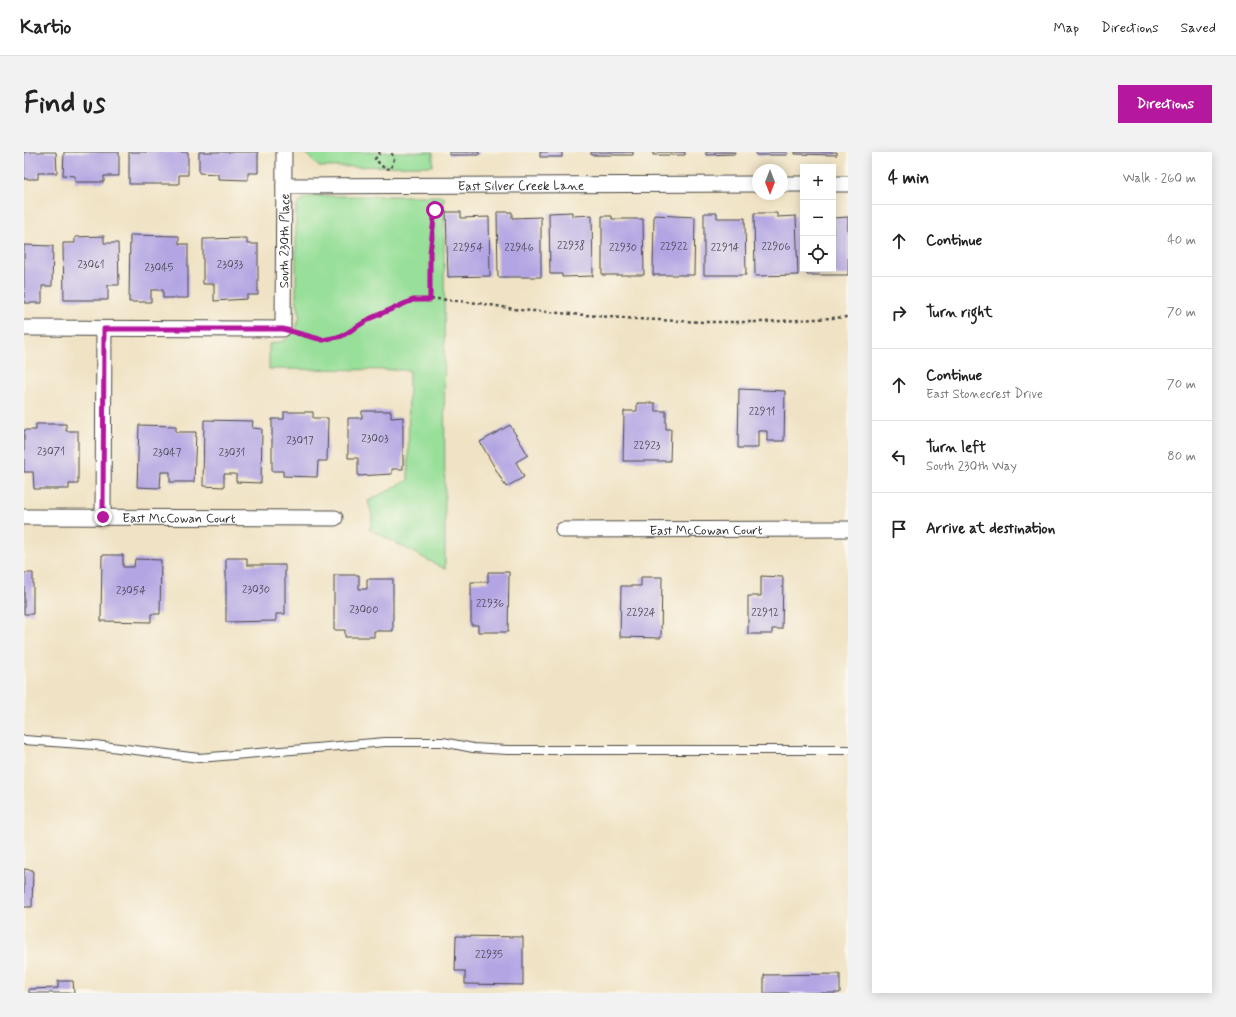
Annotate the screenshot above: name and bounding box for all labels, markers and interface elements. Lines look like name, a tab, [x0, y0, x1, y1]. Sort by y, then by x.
text: Kartio	[20, 15, 71, 40]
text: Map	[1053, 19, 1079, 37]
text: Directions	[1101, 19, 1159, 37]
text: Saved	[1181, 19, 1216, 37]
button: Directions	[1118, 85, 1212, 123]
text: Find us	[24, 86, 105, 123]
north arrow	[752, 164, 788, 200]
map controls	[800, 164, 836, 272]
button: +	[800, 164, 836, 200]
text: 4 min	[888, 167, 929, 189]
text: Walk · 260 m	[1123, 170, 1196, 187]
street label: East Silver Creek Lane	[458, 178, 584, 195]
street label: South 230th Place	[276, 194, 294, 288]
button: −	[800, 200, 836, 236]
route start	[426, 201, 444, 219]
icon: ahead	[888, 230, 910, 252]
text: Continue	[926, 231, 982, 251]
text: 40 m	[1167, 232, 1196, 249]
button: locate	[800, 236, 836, 272]
house number: 22938	[557, 239, 585, 253]
house number: 22922	[660, 240, 688, 254]
house number: 22906	[761, 240, 791, 254]
house number: 22954	[453, 241, 483, 255]
house number: 22946	[504, 241, 534, 255]
house number: 22930	[609, 241, 637, 255]
house number: 22914	[711, 241, 740, 255]
house number: 23061	[77, 258, 105, 272]
house number: 23033	[217, 258, 243, 272]
house number: 23045	[145, 261, 174, 275]
icon: right	[888, 302, 910, 324]
text: Turn right	[926, 303, 993, 323]
text: 70 m	[1167, 304, 1196, 321]
text: Continue	[926, 366, 982, 386]
icon: ahead	[888, 374, 910, 396]
text: 70 m	[1167, 376, 1196, 393]
text: East Stonecrest Drive	[926, 386, 1043, 403]
house number: 22911	[749, 405, 775, 419]
house number: 23003	[361, 432, 389, 446]
house number: 23017	[286, 434, 314, 448]
text: Turn left	[926, 438, 986, 458]
house number: 22923	[633, 439, 661, 453]
house number: 23071	[37, 445, 65, 459]
house number: 23047	[153, 446, 182, 460]
house number: 23031	[219, 446, 245, 460]
icon: left	[888, 446, 910, 468]
text: 80 m	[1167, 448, 1196, 465]
text: South 230th Way	[926, 458, 1017, 475]
route end	[94, 508, 112, 526]
street label: East McCowan Court	[122, 510, 236, 528]
icon: arrive	[888, 518, 910, 540]
text: Arrive at destination	[926, 519, 1055, 539]
street label: East McCowan Court	[649, 522, 763, 540]
house number: 23030	[242, 583, 270, 597]
house number: 23054	[116, 584, 146, 598]
house number: 22936	[476, 597, 504, 611]
house number: 23000	[349, 603, 379, 617]
house number: 22924	[626, 606, 656, 620]
house number: 22912	[751, 606, 779, 620]
house number: 22935	[475, 948, 503, 962]

